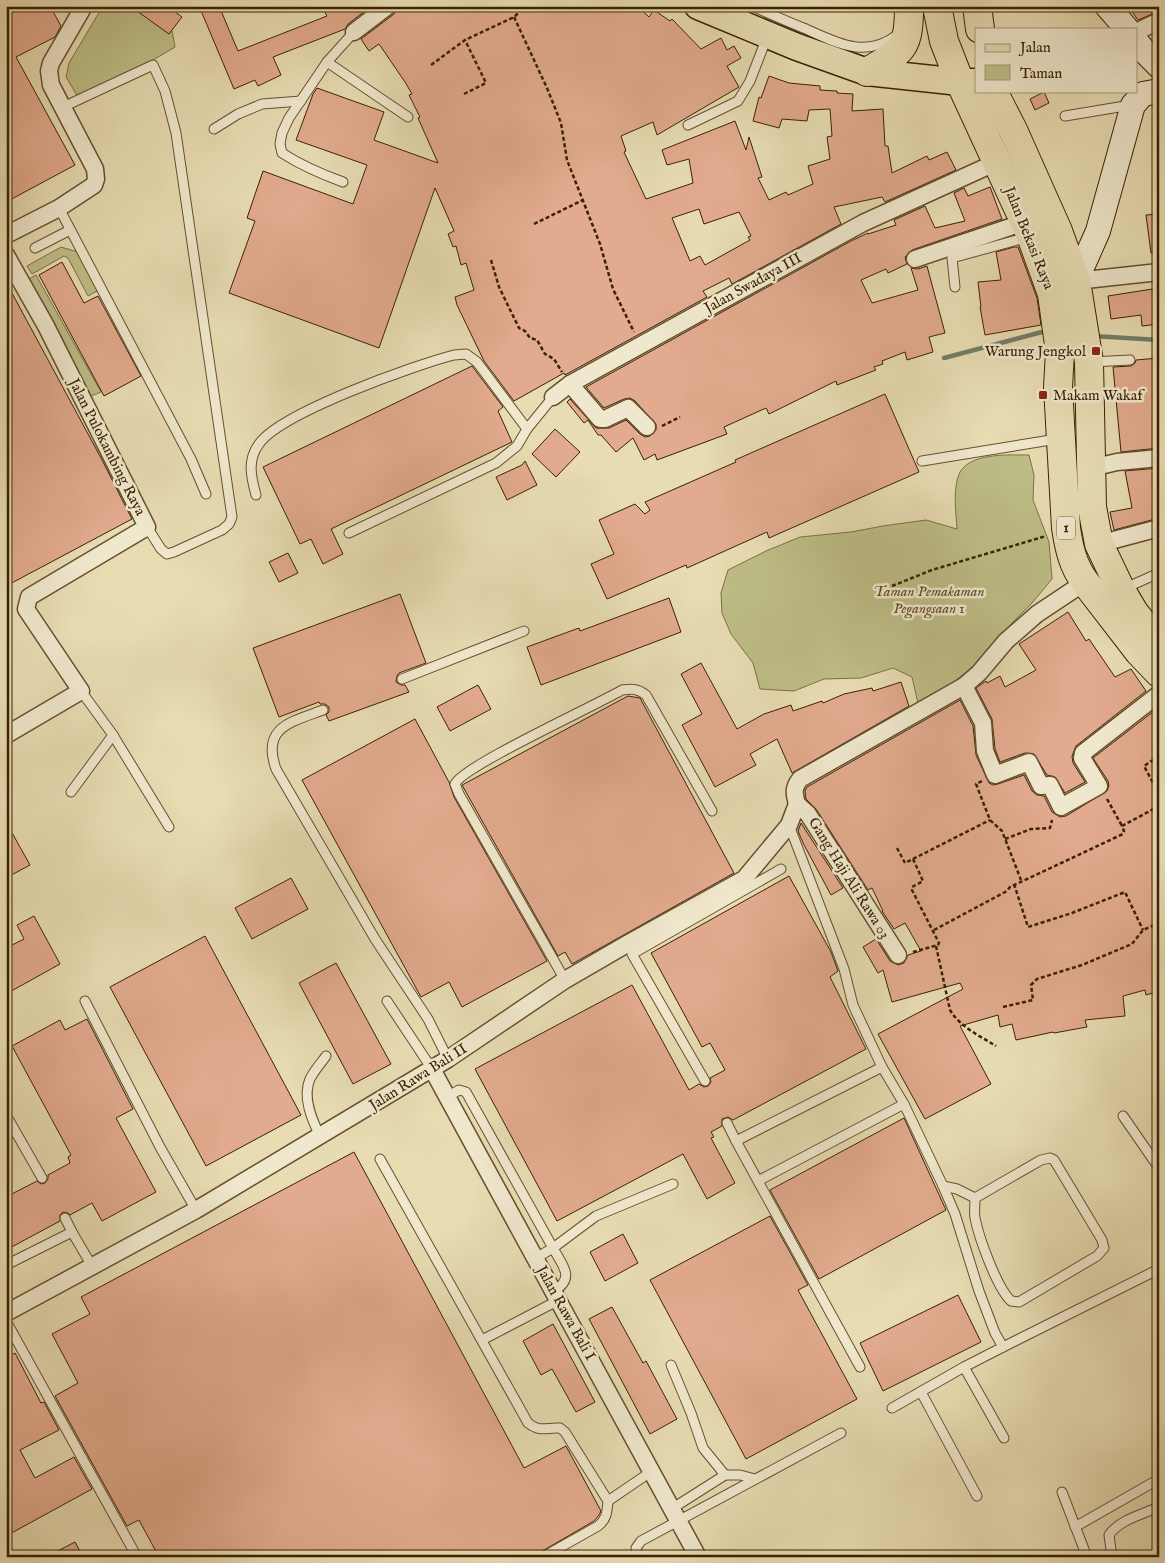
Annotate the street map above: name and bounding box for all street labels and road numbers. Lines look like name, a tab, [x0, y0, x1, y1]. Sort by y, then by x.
street label: Jalan Bekasi Raya	[999, 182, 1058, 293]
street label: Jalan Swadaya III	[699, 248, 806, 319]
street label: Jalan Pulokambing Raya	[63, 373, 150, 519]
road number: 1	[1057, 516, 1075, 540]
street label: Gang Haji Ali Rawa 03	[804, 814, 894, 942]
street label: Jalan Rawa Bali II	[364, 1039, 471, 1116]
street label: Jalan Rawa Bali I	[531, 1260, 600, 1364]

